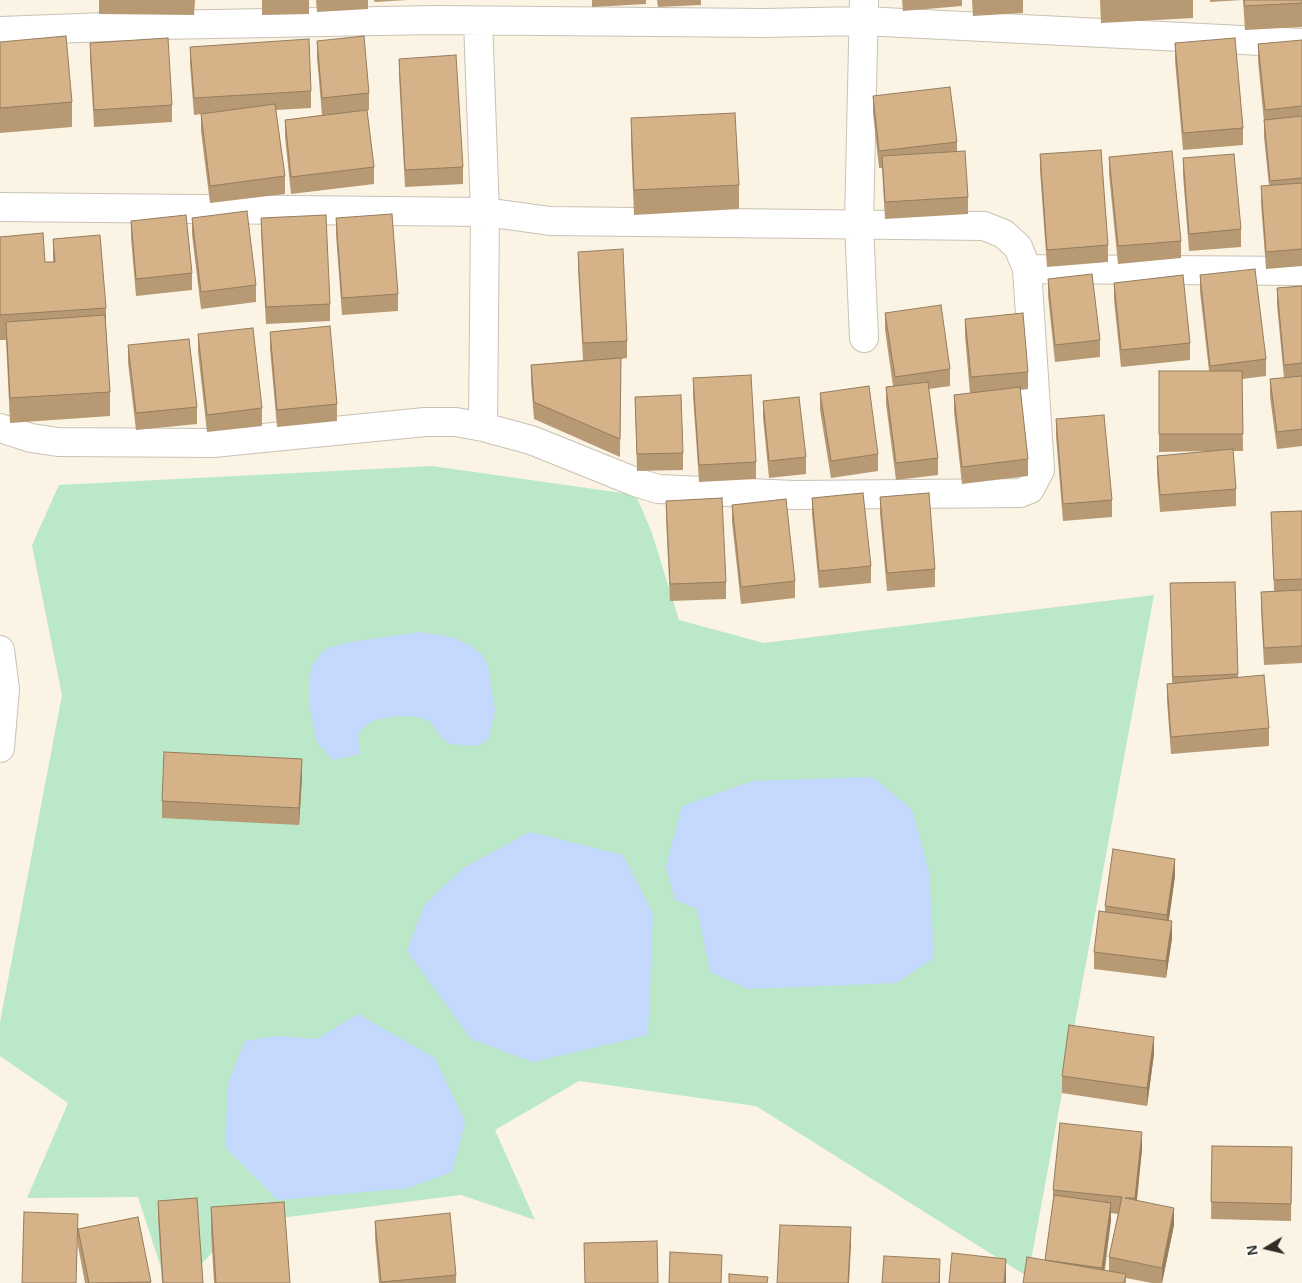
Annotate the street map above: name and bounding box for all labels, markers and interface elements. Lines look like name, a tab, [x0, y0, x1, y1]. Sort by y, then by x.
north arrow	[1242, 1223, 1292, 1273]
text: N	[1243, 1244, 1261, 1257]

